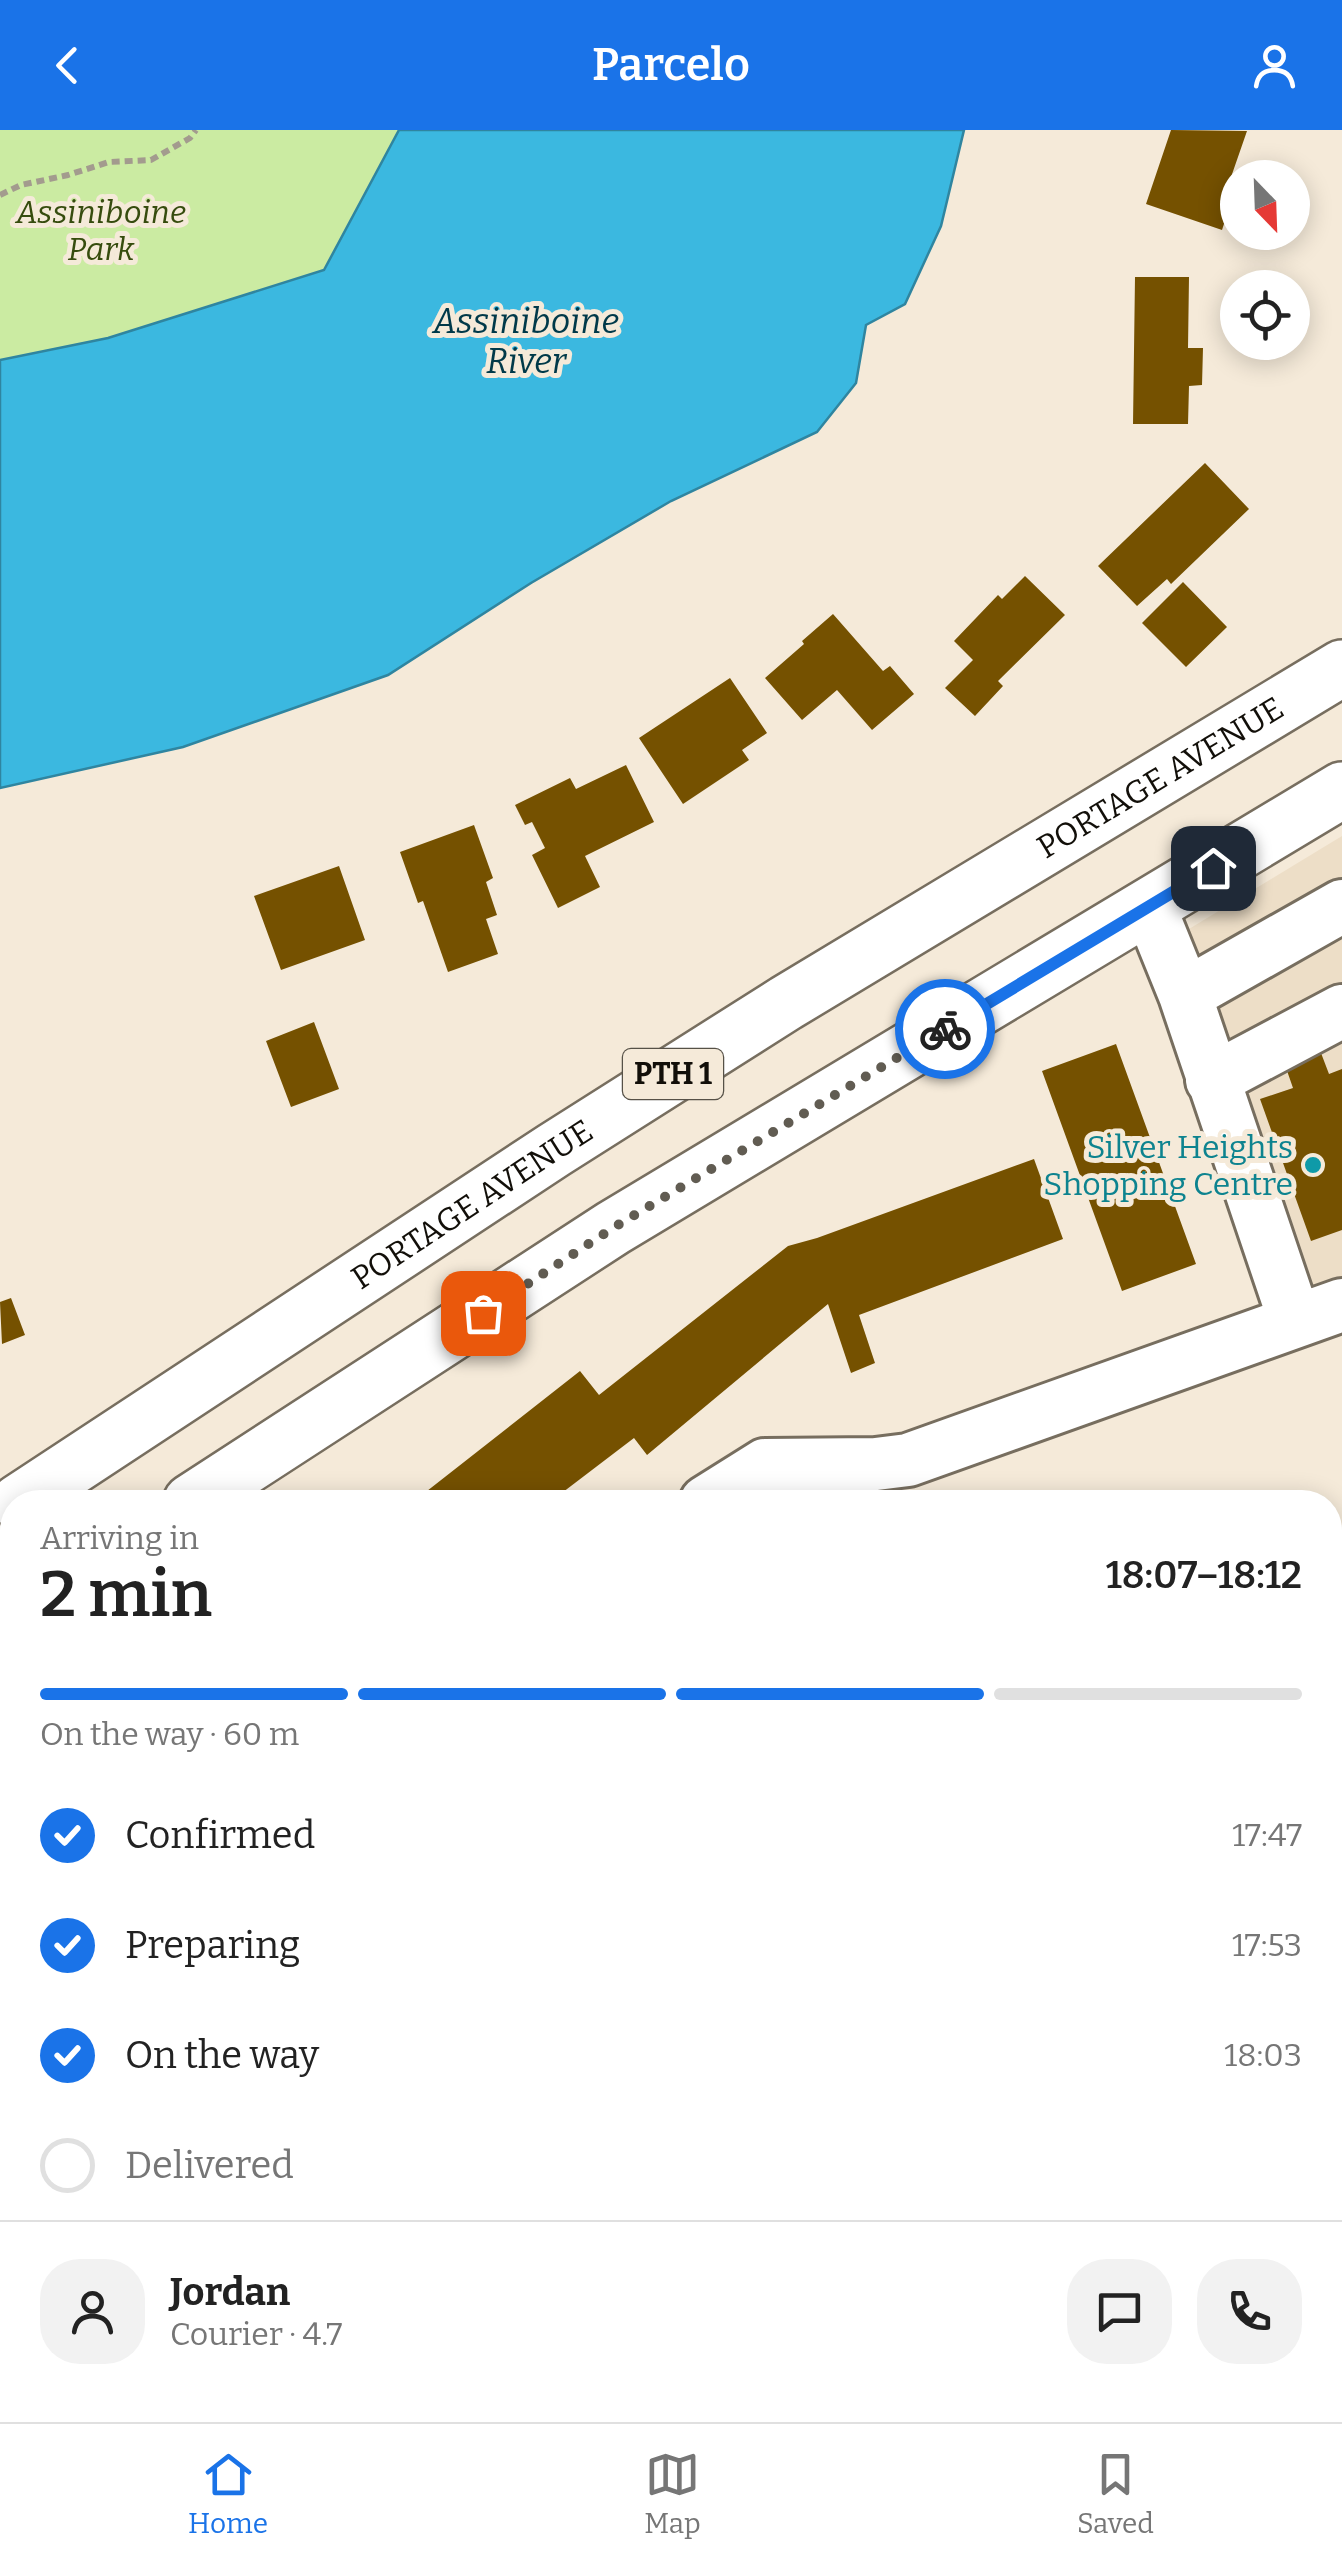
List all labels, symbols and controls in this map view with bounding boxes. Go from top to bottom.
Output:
icon: back [40,38,95,93]
text: Parcelo [592,38,750,92]
icon: person [1247,38,1302,93]
north arrow [1220,160,1310,250]
map controls [1220,160,1310,360]
park label: Assiniboine Park [14,193,186,268]
button: locate [1220,270,1310,360]
water label: Assiniboine River [431,300,619,382]
street label: PORTAGE AVENUE [1030,689,1290,866]
pin [1171,826,1256,911]
icon: home [1186,841,1241,896]
courier [895,979,995,1079]
icon: bike [918,1002,973,1057]
road number: PTH 1 [623,1049,723,1099]
street label: PORTAGE AVENUE [344,1112,599,1297]
place label: Silver Heights Shopping Centre [1043,1128,1293,1203]
marker: Silver Heights Shopping Centre [1302,1154,1324,1176]
pin [441,1271,526,1356]
icon: bag [456,1286,511,1341]
text: Arriving in [40,1519,199,1557]
text: 18:07–18:12 [1106,1552,1302,1598]
text: 2 min [40,1555,212,1633]
text: On the way · 60 m [40,1715,299,1753]
icon: check [40,1808,95,1863]
text: Confirmed [125,1812,315,1858]
text: 17:47 [1232,1816,1302,1854]
icon: check [40,1918,95,1973]
text: Preparing [125,1922,300,1968]
text: 17:53 [1232,1926,1302,1964]
icon: check [40,2028,95,2083]
text: On the way [125,2032,319,2078]
text: 18:03 [1224,2036,1302,2074]
text: Delivered [125,2142,294,2188]
button: person [40,2259,145,2364]
button: chat [1067,2259,1172,2364]
button: phone [1197,2259,1302,2364]
text: Jordan [170,2269,290,2315]
text: Courier · 4.7 [170,2315,342,2353]
tab: Home [188,2447,268,2540]
tab: Map [644,2447,701,2540]
tab: Saved [1077,2447,1154,2540]

